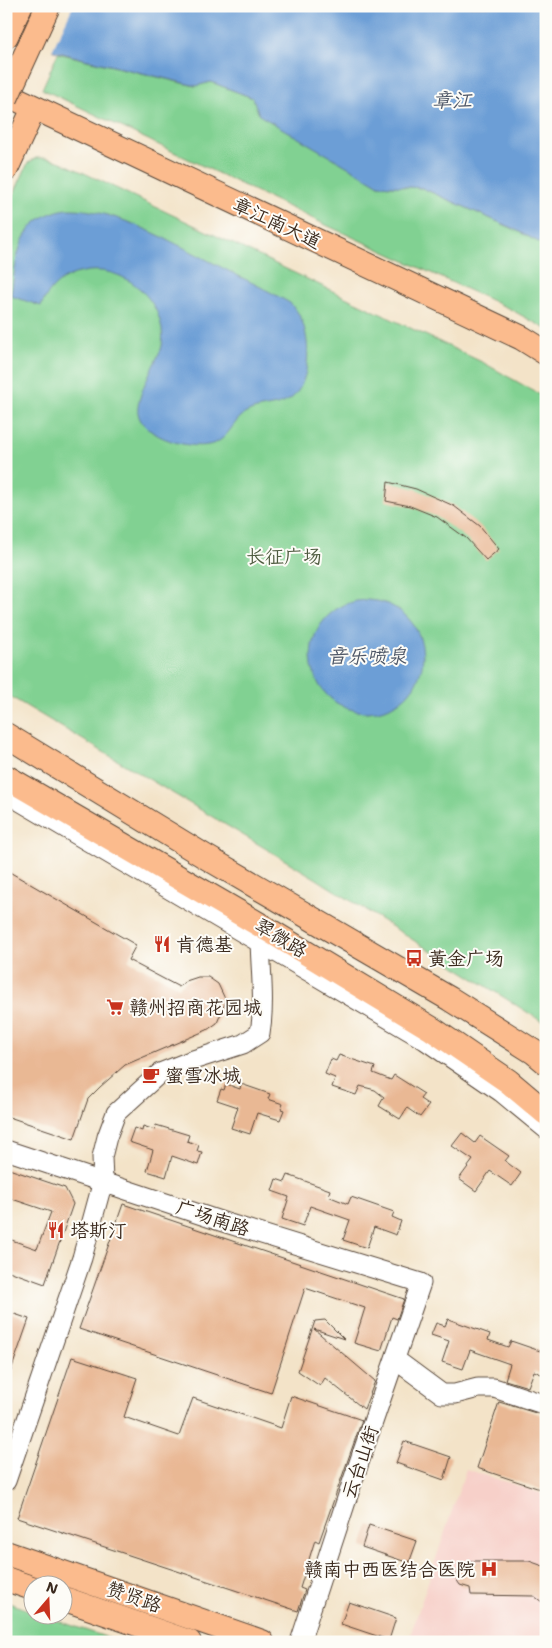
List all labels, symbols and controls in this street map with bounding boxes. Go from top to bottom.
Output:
water label: 章江 [432,87,473,113]
street label: 章江南大道 [229,192,325,254]
park label: 长征广场 [246,544,322,569]
water label: 音乐喷泉 [327,643,407,669]
street label: 翠微路 [250,913,312,963]
place label: 肯德基 [176,932,233,957]
restaurant icon: 肯德基 [152,934,172,954]
place label: 黄金广场 [428,946,504,971]
bus stop icon: 黄金广场 [404,948,424,968]
place label: 赣州招商花园城 [129,995,262,1020]
supermarket icon: 赣州招商花园城 [105,997,125,1017]
place label: 蜜雪冰城 [165,1063,241,1088]
cafe icon: 蜜雪冰城 [141,1065,161,1085]
street label: 广场南路 [173,1194,253,1242]
place label: 塔斯汀 [70,1218,127,1243]
restaurant icon: 塔斯汀 [46,1220,66,1240]
street label: 云台山街 [336,1422,384,1502]
place label: 赣南中西医结合医院 [304,1557,475,1582]
hospital icon: 赣南中西医结合医院 [479,1559,499,1579]
north arrow [22,1576,72,1626]
street label: 赞贤路 [103,1576,165,1618]
text: N [44,1577,60,1598]

